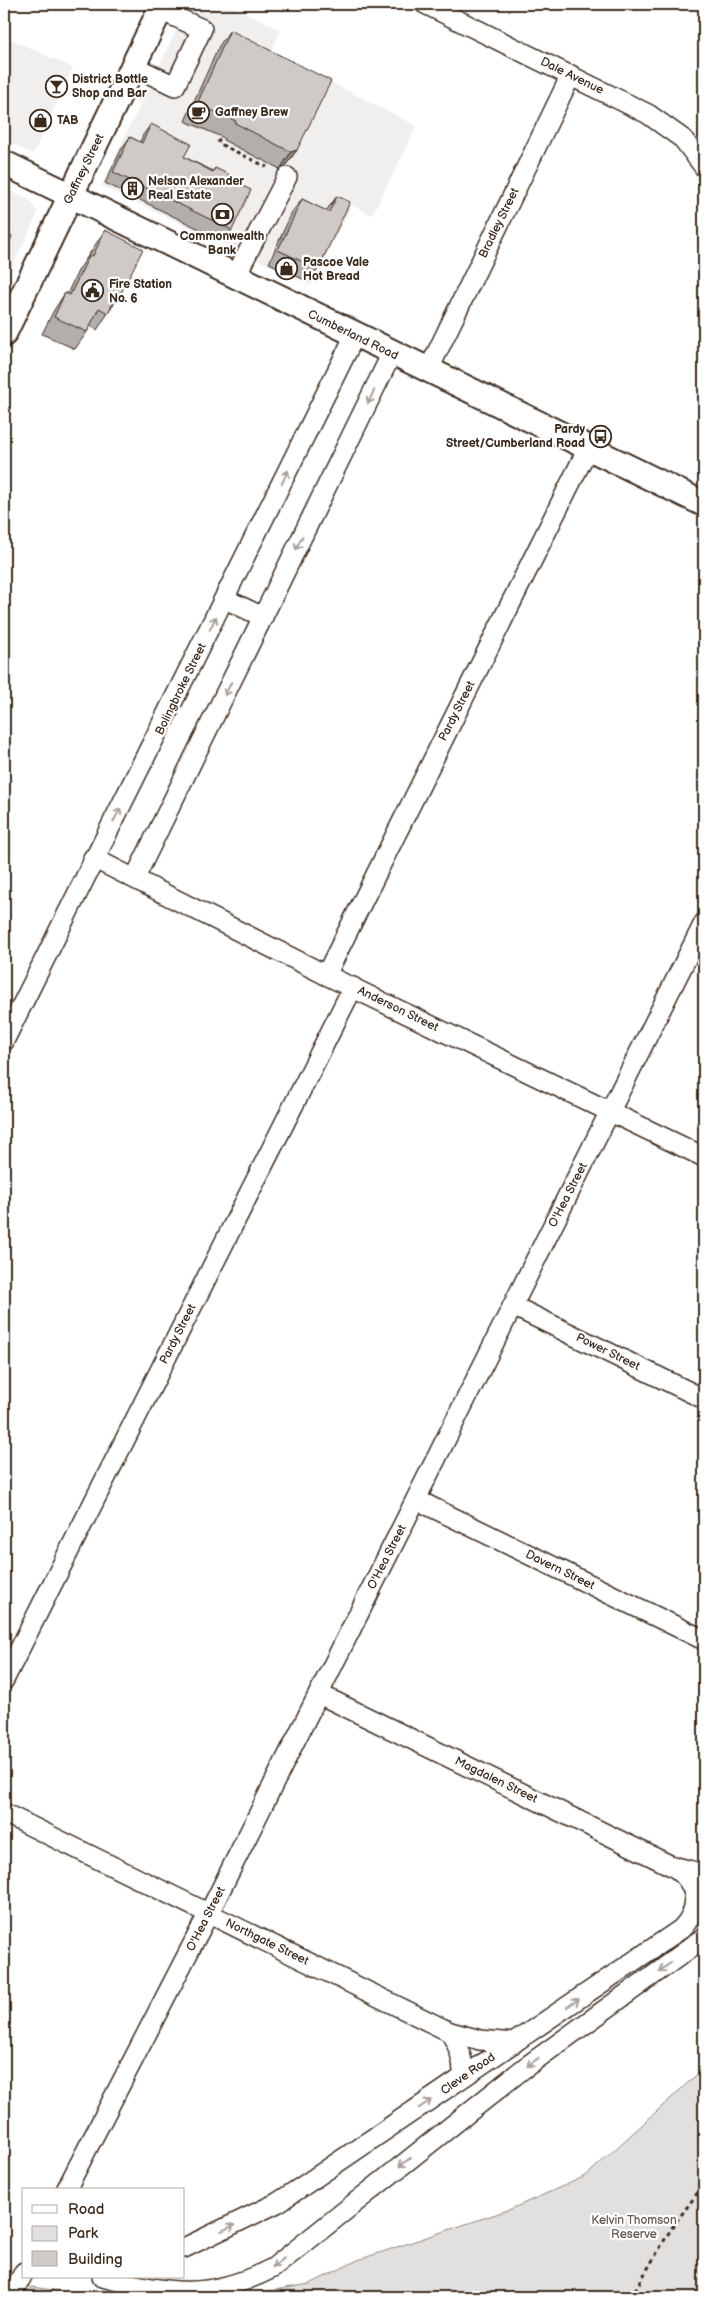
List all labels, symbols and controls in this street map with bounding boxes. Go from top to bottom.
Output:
street label: Dale Avenue [538,54,606,98]
place label: District Bottle Shop and Bar [72,72,148,101]
bar icon: District Bottle Shop and Bar [44,74,68,98]
cafe icon: Gaffney Brew [187,100,211,124]
place label: Gaffney Brew [215,105,288,120]
shop icon: TAB [29,108,53,132]
place label: TAB [57,113,79,128]
street label: Gaffney Street [60,131,108,207]
place label: Nelson Alexander Real Estate [148,174,244,203]
building icon: Nelson Alexander Real Estate [120,176,144,200]
street label: Bradley Street [476,185,523,261]
bank icon: Commonwealth Bank [210,203,234,227]
place label: Commonwealth Bank [180,229,264,258]
place label: Pascoe Vale Hot Bread [303,255,369,284]
shop icon: Pascoe Vale Hot Bread [275,257,299,281]
place label: Fire Station No. 6 [109,277,172,306]
public building icon: Fire Station No. 6 [81,279,105,303]
street label: Cumberland Road [305,307,401,363]
one-way arrow [365,389,375,404]
place label: Pardy Street/Cumberland Road [446,422,585,451]
bus stop icon: Pardy Street/Cumberland Road [589,424,613,448]
one-way arrow [281,470,290,485]
one-way arrow [294,535,304,550]
one-way arrow [209,616,218,631]
street label: Bolingbroke Street [152,640,210,738]
street label: Pardy Street [435,678,479,744]
one-way arrow [223,681,232,696]
one-way arrow [112,808,122,823]
street label: Anderson Street [355,983,441,1035]
street label: O'Hea Street [545,1160,591,1230]
street label: Pardy Street [156,1301,200,1367]
street label: Power Street [574,1330,643,1374]
street label: O'Hea Street [364,1522,410,1592]
street label: Davern Street [523,1547,597,1593]
street label: Magdalen Street [452,1753,540,1807]
street label: O'Hea Street [183,1884,229,1954]
street label: Northgate Street [223,1915,311,1969]
one-way arrow [658,1962,672,1972]
one-way arrow [566,1998,580,2008]
street label: Cleve Road [438,2050,498,2098]
one-way arrow [526,2057,540,2067]
one-way arrow [417,2099,431,2109]
one-way arrow [398,2157,412,2167]
legend [22,2188,185,2278]
text: Road [68,2200,104,2219]
park label: Kelvin Thomson Reserve [591,2213,677,2242]
one-way arrow [220,2222,235,2232]
text: Park [68,2224,99,2243]
text: Building [68,2250,123,2269]
one-way arrow [272,2258,285,2269]

